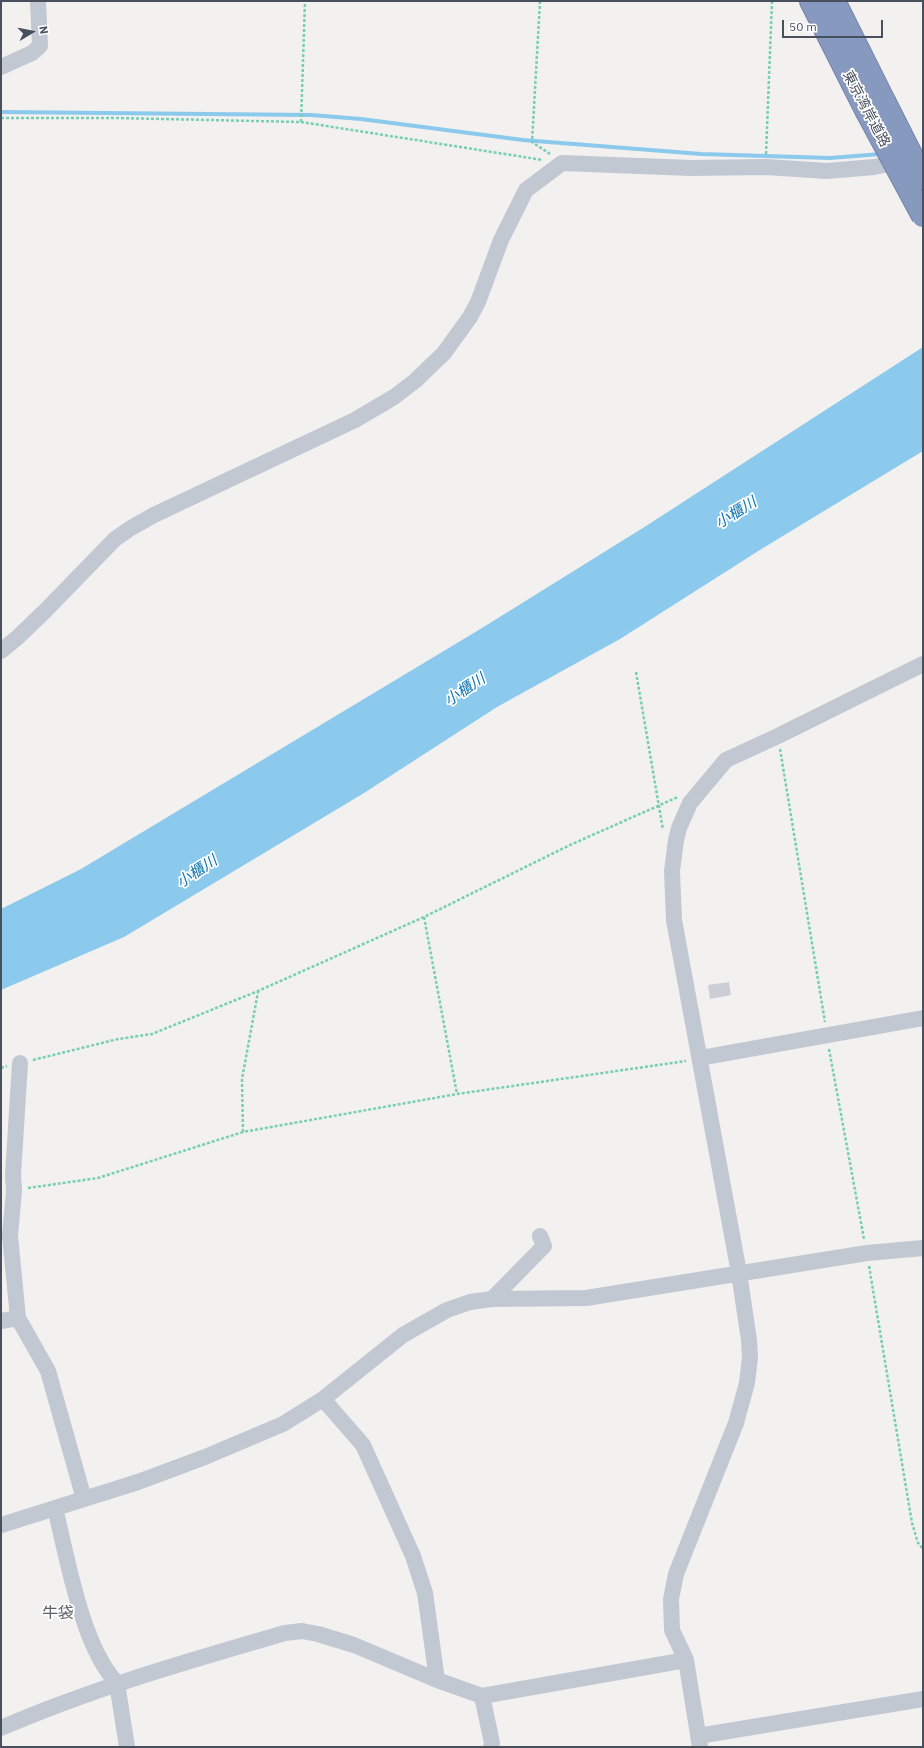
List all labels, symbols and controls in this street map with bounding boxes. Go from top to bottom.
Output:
north arrow [12,12,52,52]
scale bar [784,12,885,38]
text: 50 m [789,19,817,34]
text: N [36,25,51,35]
street label: 東京湾岸道路 [839,68,893,150]
water label: 小櫃川 [712,493,760,533]
water label: 小櫃川 [441,670,489,710]
water label: 小櫃川 [173,852,221,892]
district label: 牛袋 [42,1603,74,1623]

